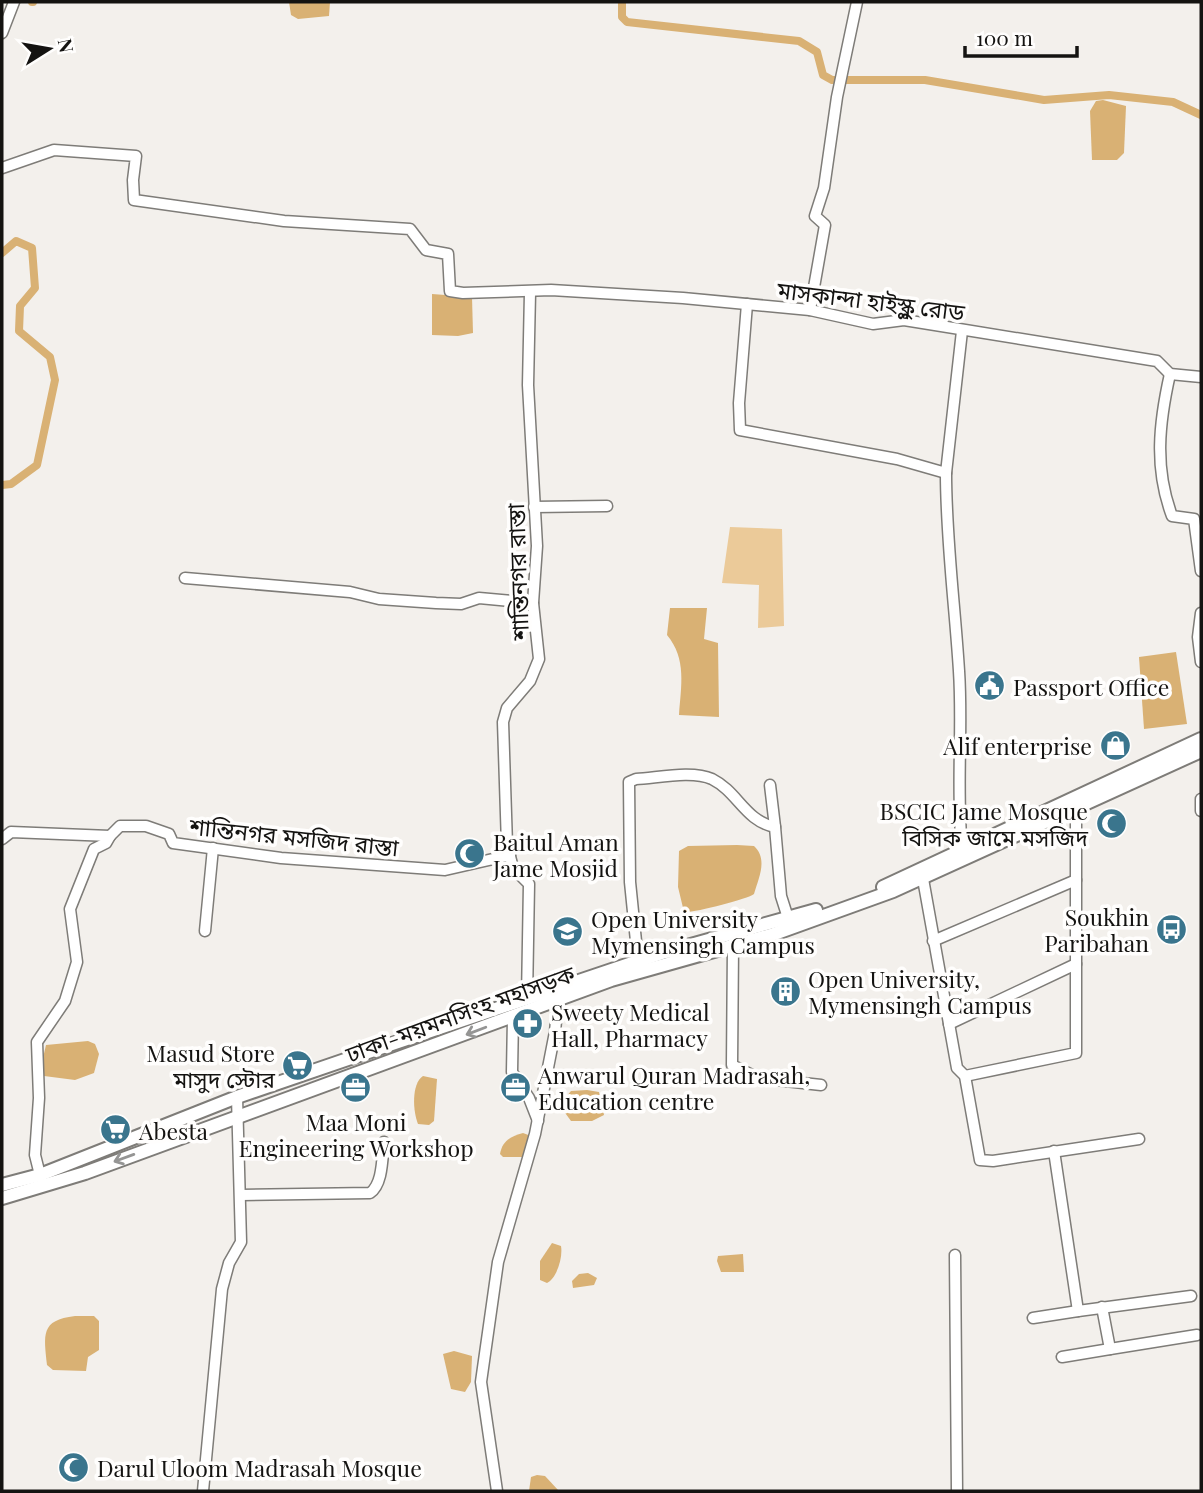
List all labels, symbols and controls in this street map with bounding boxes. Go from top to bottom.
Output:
north arrow [14,14,84,84]
scale bar [965,14,1077,58]
text: 100 m [976,23,1033,51]
text: N [53,36,81,55]
street label: মাসকান্দা হাইস্কুল রোড [774,273,967,328]
street label: শান্তিনগর রাস্তা [499,502,535,642]
public building icon: Passport Office [973,669,1007,703]
place label: Passport Office [1013,671,1169,702]
shop icon: Alif enterprise [1098,728,1132,762]
place label: Alif enterprise [942,730,1092,761]
place label: BSCIC Jame Mosque বিসিক জামে মসজিদ [880,795,1088,852]
mosque icon: BSCIC Jame Mosque বিসিক জামে মসজিদ [1094,806,1128,840]
street label: শান্তিনগর মসজিদ রাস্তা [187,809,401,862]
place label: Baitul Aman Jame Mosjid [492,826,619,883]
mosque icon: Baitul Aman Jame Mosjid [453,837,487,871]
place label: Soukhin Paribahan [1044,901,1149,958]
place label: Open University Mymensingh Campus [591,903,815,960]
bus stop icon: Soukhin Paribahan [1155,912,1189,946]
school or university icon: Open University Mymensingh Campus [551,914,585,948]
street label: ঢাকা-ময়মনসিংহ মহাসড়ক [340,957,579,1069]
place label: Open University, Mymensingh Campus [808,963,1032,1020]
building icon: Open University, Mymensingh Campus [768,974,802,1008]
place label: Sweety Medical Hall, Pharmacy [551,996,710,1053]
pharmacy icon: Sweety Medical Hall, Pharmacy [511,1007,545,1041]
one-way arrow [466,1026,488,1039]
place label: Masud Store মাসুদ স্টোর [146,1037,275,1094]
supermarket icon: Masud Store মাসুদ স্টোর [281,1048,315,1082]
place label: Anwarul Quran Madrasah, Education centre [537,1059,810,1116]
office icon: Maa Moni Engineering Workshop [339,1070,373,1104]
office icon: Anwarul Quran Madrasah, Education centre [498,1070,532,1104]
place label: Maa Moni Engineering Workshop [238,1106,474,1163]
supermarket icon: Abesta [99,1113,133,1147]
place label: Abesta [138,1115,209,1146]
one-way arrow [113,1153,135,1165]
mosque icon: Darul Uloom Madrasah Mosque [57,1450,91,1484]
place label: Darul Uloom Madrasah Mosque [97,1452,422,1483]

